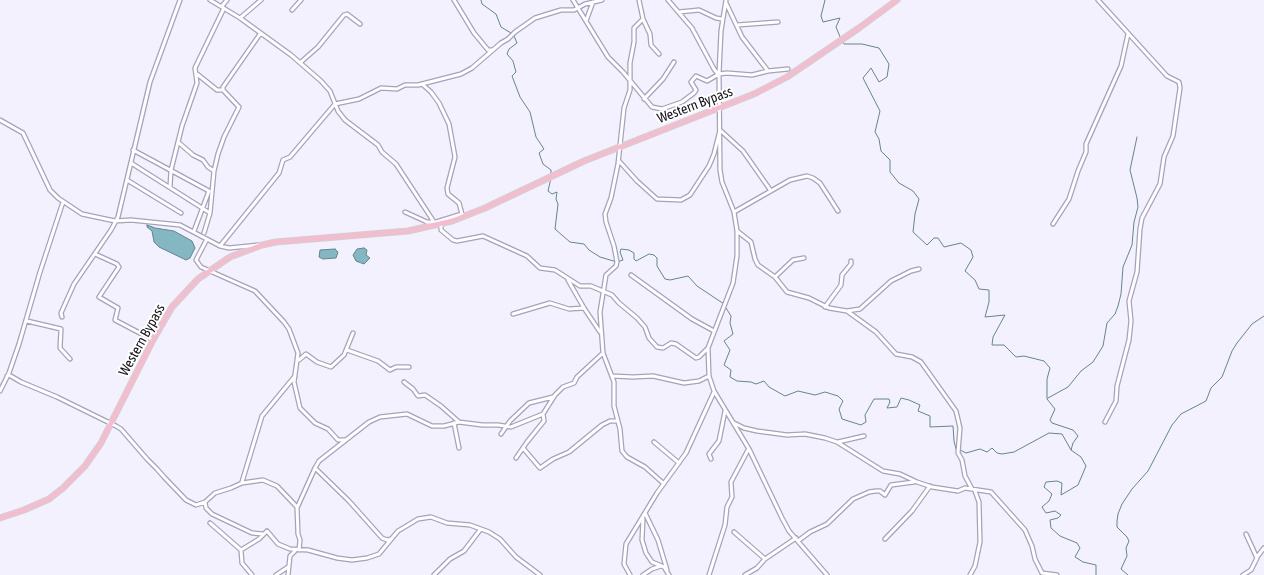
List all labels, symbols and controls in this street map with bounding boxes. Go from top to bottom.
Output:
street label: Western Bypass [655,83,735,127]
street label: Western Bypass [115,301,169,379]

